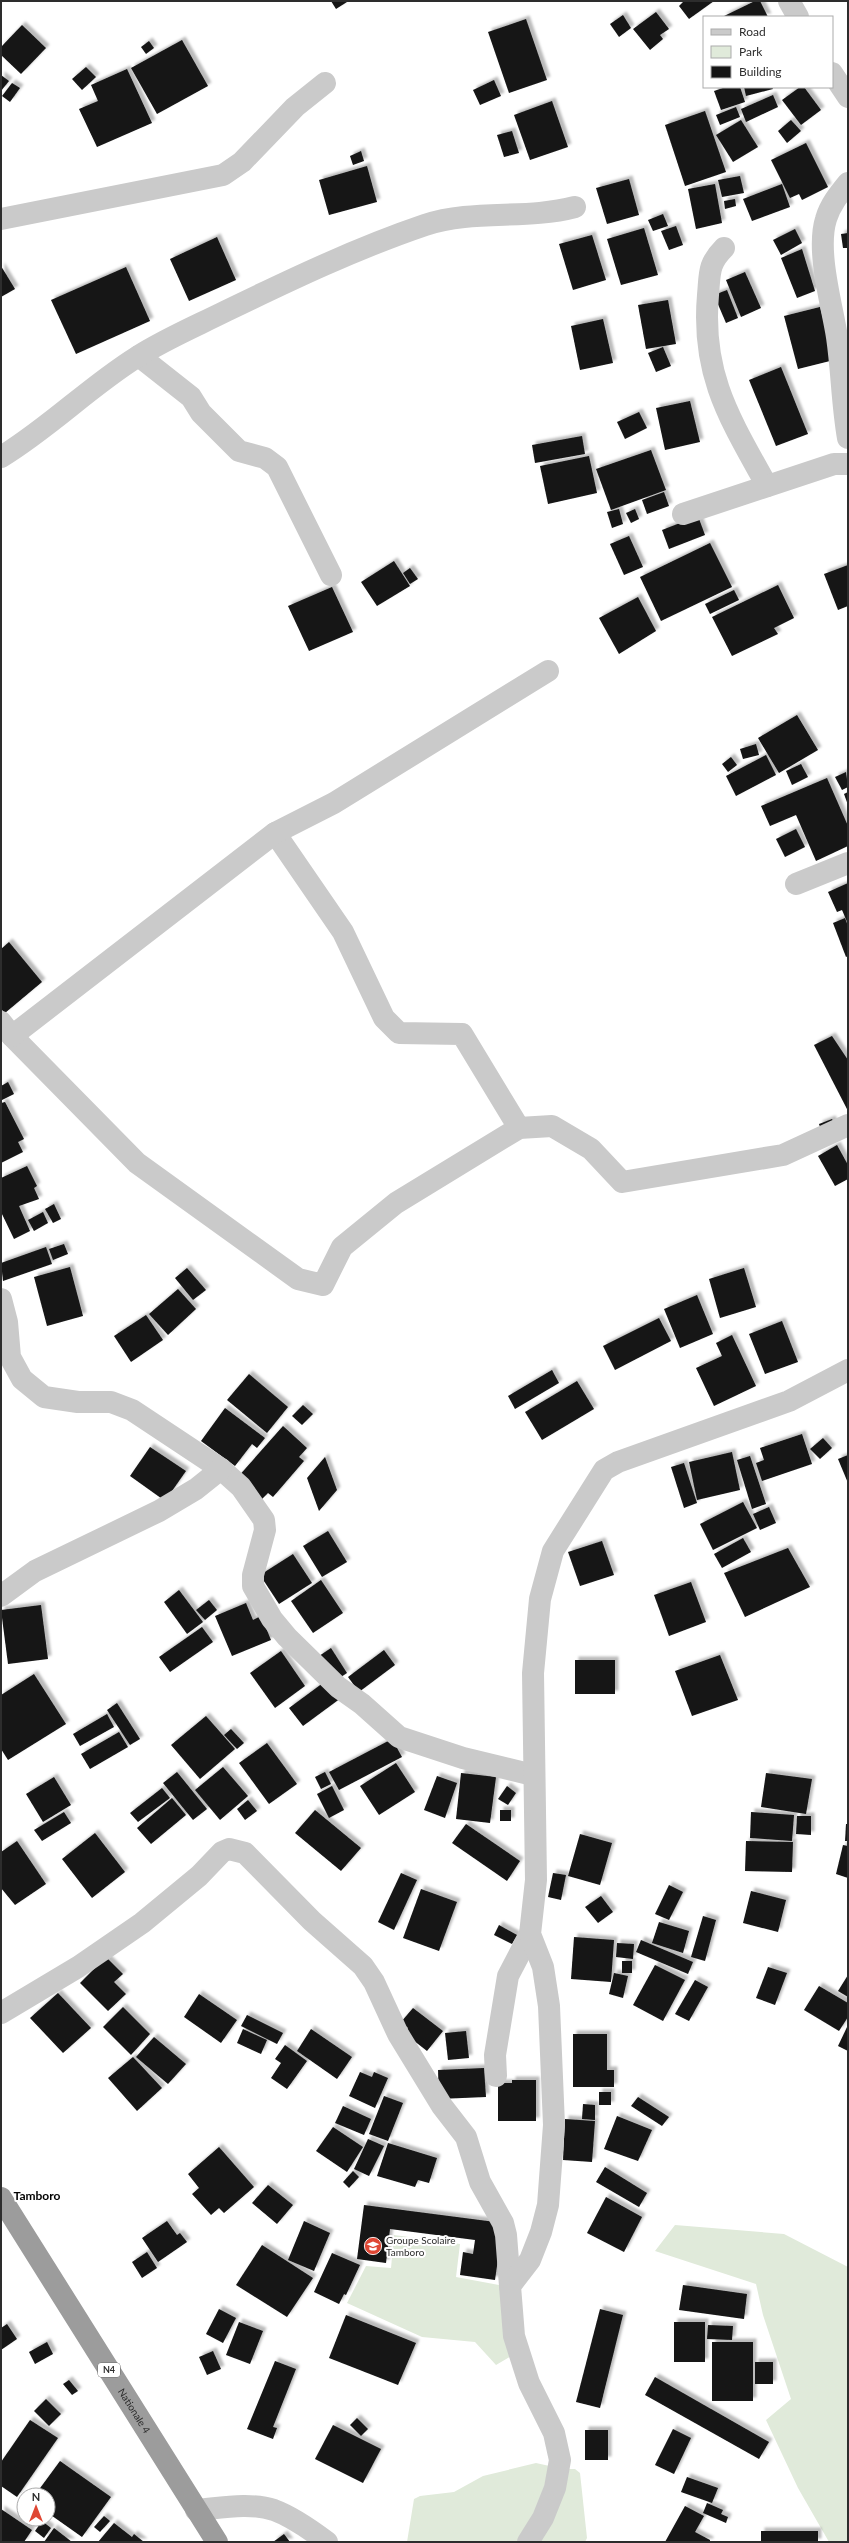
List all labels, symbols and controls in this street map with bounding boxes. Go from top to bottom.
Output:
legend [703,16,833,88]
text: Road [739,24,766,39]
text: Park [739,44,763,59]
text: Building [739,64,782,79]
district label: Tamboro [14,2188,61,2203]
place label: Groupe Scolaire Tamboro [386,2234,456,2258]
school or university icon: Groupe Scolaire Tamboro [363,2236,383,2256]
road number: N4 [98,2363,120,2377]
street label: Nationale 4 [116,2386,153,2435]
north arrow [16,2487,56,2527]
text: N [32,2490,40,2503]

